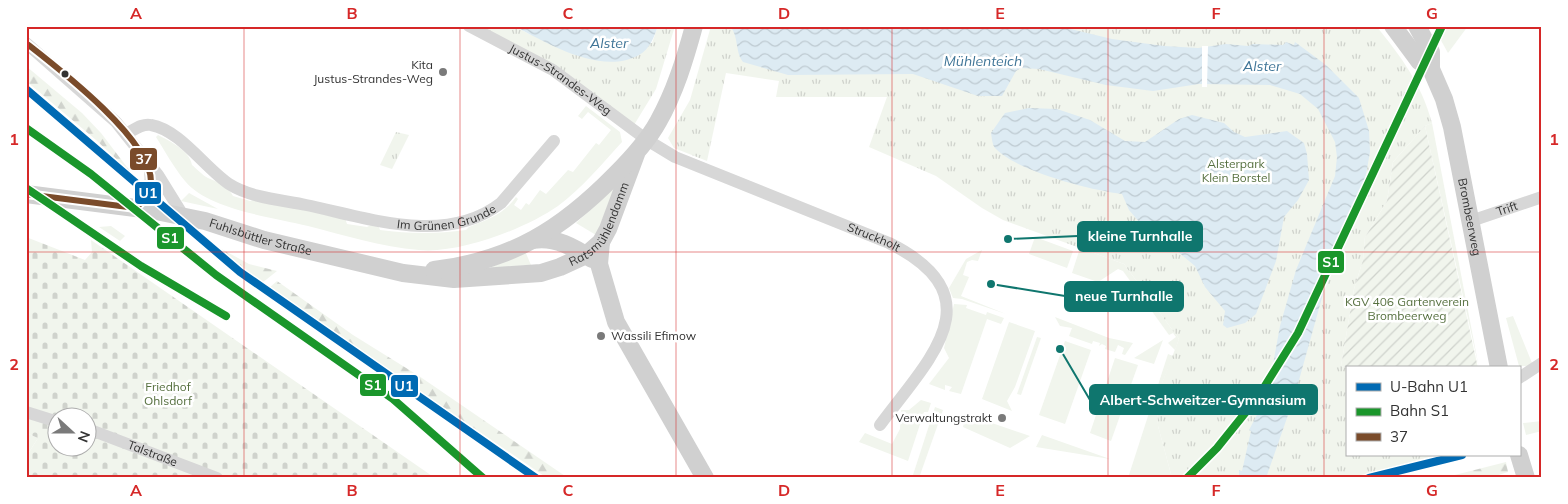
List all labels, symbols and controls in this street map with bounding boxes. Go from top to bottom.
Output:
text: A [130,3,142,23]
text: B [346,3,358,23]
text: C [563,3,574,23]
text: D [778,3,790,23]
text: E [995,3,1005,23]
text: F [1211,3,1221,23]
text: G [1426,3,1438,23]
water label: Alster [589,34,629,52]
street label: Justus-Strandes-Weg [507,40,615,118]
water label: Mühlenteich [944,52,1022,70]
place label: Kita Justus-Strandes-Weg [313,57,433,86]
water label: Alster [1242,57,1282,75]
marker: Kita Justus-Strandes-Weg [437,66,449,78]
unlabelled marker [60,69,70,79]
text: 1 [9,129,19,149]
text: 1 [1549,129,1559,149]
line badge: 37 [129,147,158,171]
text: 37 [136,150,152,168]
park label: Alsterpark Klein Borstel [1202,156,1270,185]
street label: Brombeerweg [1455,177,1485,257]
street label: Ratsmühlendamm [566,180,632,269]
line badge: U1 [134,181,162,205]
text: U1 [139,184,157,202]
street label: Trift [1494,198,1519,219]
street label: Im Grünen Grunde [396,201,499,233]
street label: Fuhlsbüttler Straße [207,215,313,258]
street label: Struckholt [845,219,903,255]
callout: kleine Turnhalle [1078,222,1202,251]
line badge: S1 [156,226,185,250]
text: kleine Turnhalle [1088,227,1193,245]
text: S1 [161,229,179,247]
line badge: S1 [1317,250,1345,274]
text: S1 [1322,253,1340,271]
callout: neue Turnhalle [1065,282,1183,311]
text: neue Turnhalle [1075,287,1173,305]
park label: KGV 406 Gartenverein Brombeerweg [1345,294,1469,323]
place label: Wassili Efimow [611,328,697,343]
marker: Wassili Efimow [595,330,607,342]
text: 2 [9,354,19,374]
text: 2 [1549,354,1559,374]
legend [1346,366,1520,456]
line badge: S1 [359,373,387,397]
line badge: U1 [390,374,419,398]
text: S1 [364,376,382,394]
text: U1 [395,377,413,395]
text: U-Bahn U1 [1390,377,1468,396]
park label: Friedhof Ohlsdorf [144,379,193,408]
callout: Albert-Schweitzer-Gymnasium [1090,385,1317,414]
text: Albert-Schweitzer-Gymnasium [1100,391,1306,409]
text: Bahn S1 [1390,401,1449,420]
north arrow [48,406,98,456]
place label: Verwaltungstrakt [896,410,992,425]
marker: Verwaltungstrakt [996,412,1008,424]
text: 37 [1390,427,1408,446]
text: N [74,428,94,445]
street label: Talstraße [126,437,180,469]
text: A [130,480,142,500]
text: B [346,480,358,500]
text: C [563,480,574,500]
text: D [778,480,790,500]
text: E [995,480,1005,500]
text: F [1211,480,1221,500]
text: G [1426,480,1438,500]

